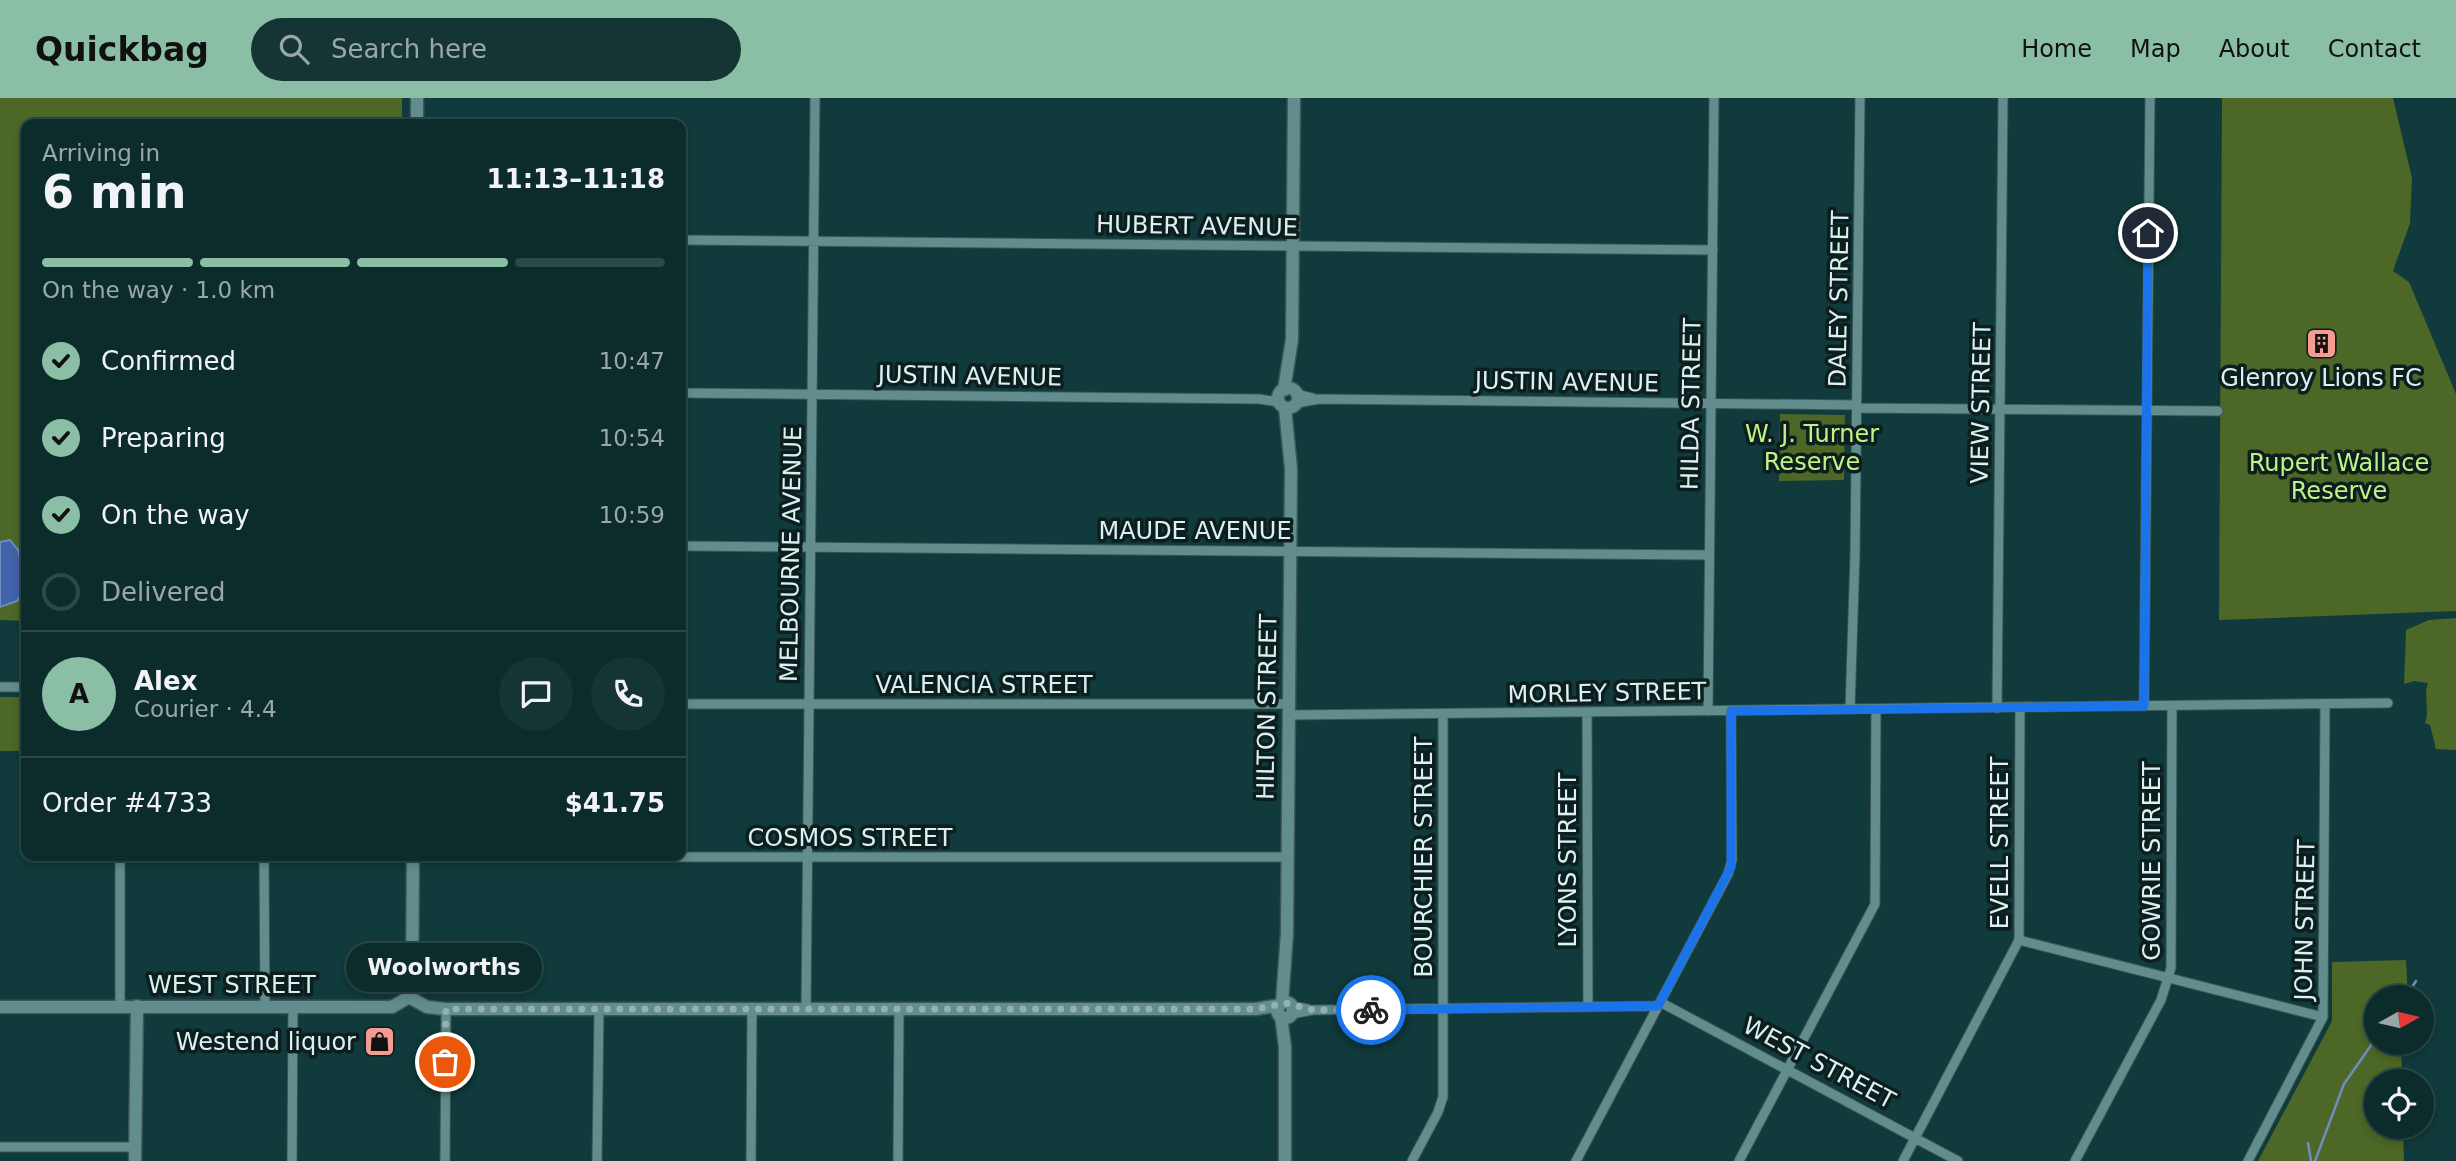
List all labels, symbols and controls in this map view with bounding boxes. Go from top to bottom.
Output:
search box [251,18,741,81]
text: Quickbag [35,30,209,69]
icon: search [275,30,313,68]
text: Search here [331,34,487,64]
text: Home [2021,35,2092,63]
text: Map [2130,35,2181,63]
text: About [2219,35,2290,63]
text: Contact [2328,35,2421,63]
text: Arriving in [42,140,160,166]
text: 11:13–11:18 [486,164,665,194]
text: 6 min [42,165,186,219]
pin [2118,203,2178,263]
street label: HUBERT AVENUE [1096,210,1298,242]
street label: DALEY STREET [1823,210,1855,388]
icon: home [2129,214,2167,252]
text: On the way · 1.0 km [42,277,275,303]
street label: HILDA STREET [1675,317,1707,490]
street label: VIEW STREET [1966,322,1996,484]
building icon: Glenroy Lions FC [2304,327,2338,361]
icon: check [42,342,80,380]
text: Confirmed [101,346,236,376]
text: 10:47 [599,348,665,374]
street label: JUSTIN AVENUE [876,360,1062,392]
place label: Glenroy Lions FC [2220,364,2422,392]
street label: JUSTIN AVENUE [1473,366,1659,398]
icon: check [42,419,80,457]
park label: W. J. Turner Reserve [1745,420,1879,476]
text: Preparing [101,423,226,453]
text: 10:54 [599,425,665,451]
street label: MELBOURNE AVENUE [775,426,807,682]
park label: Rupert Wallace Reserve [2249,449,2429,505]
icon: check [42,496,80,534]
text: On the way [101,500,250,530]
text: 10:59 [599,502,665,528]
street label: MAUDE AVENUE [1098,517,1292,545]
text: Delivered [101,577,225,607]
street label: HILTON STREET [1251,613,1283,800]
button: chat [499,657,573,731]
button: phone [591,657,665,731]
text: Alex [134,666,197,696]
street label: VALENCIA STREET [875,671,1093,699]
street label: MORLEY STREET [1507,677,1707,709]
text: A [69,679,89,709]
text: Courier · 4.4 [134,696,277,722]
street label: BOURCHIER STREET [1410,736,1438,977]
street label: EVELL STREET [1986,756,2014,929]
street label: GOWRIE STREET [2138,761,2166,961]
street label: LYONS STREET [1554,772,1582,947]
text: Order #4733 [42,788,212,818]
text: $41.75 [565,788,665,818]
street label: COSMOS STREET [748,824,953,852]
street label: JOHN STREET [2290,839,2320,1003]
callout: Woolworths [347,943,543,992]
text: Woolworths [367,954,521,980]
street label: WEST STREET [148,971,316,999]
courier [1336,975,1406,1045]
north arrow [2364,985,2434,1055]
map controls [2364,985,2434,1139]
icon: bike [1352,991,1390,1029]
street label: WEST STREET [1738,1011,1900,1115]
shop icon: Westend liquor [362,1025,396,1059]
place label: Westend liquor [176,1028,356,1056]
pin [415,1032,475,1092]
icon: bag [426,1043,464,1081]
button: locate [2364,1069,2434,1139]

